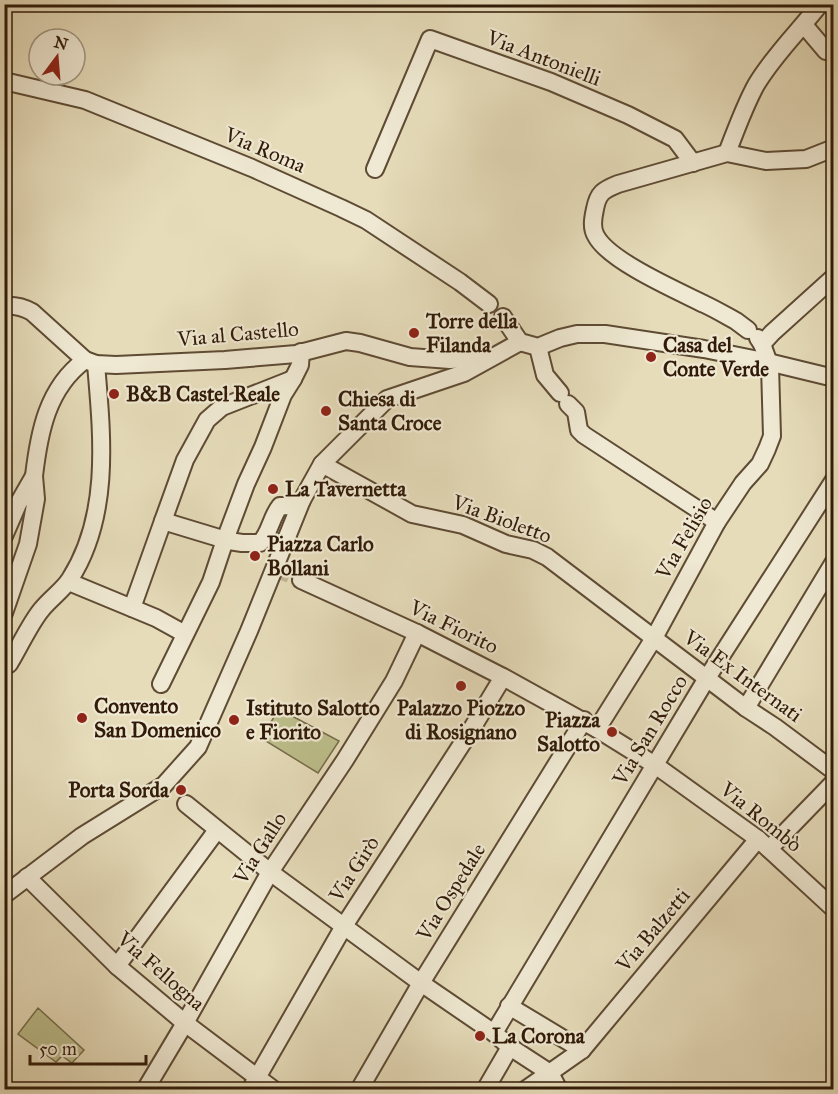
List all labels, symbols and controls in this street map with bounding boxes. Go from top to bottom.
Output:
street label: Via Antonielli [482,24,605,92]
north arrow [27,27,87,87]
text: N [52,32,71,54]
street label: Via Roma [220,121,310,179]
place label: Torre della Filanda [425,308,519,358]
street label: Via al Castello [175,316,300,352]
marker: Torre della Filanda [407,326,421,340]
place label: Casa del Conte Verde [663,332,769,382]
marker: Casa del Conte Verde [644,350,658,364]
place label: B&B Castel Reale [126,381,280,407]
place label: Chiesa di Santa Croce [338,386,442,436]
marker: B&B Castel Reale [107,387,121,401]
marker: Chiesa di Santa Croce [319,404,333,418]
place label: La Tavernetta [285,476,407,502]
marker: La Tavernetta [266,482,280,496]
street label: Via Bioletto [448,489,555,549]
street label: Via Felisio [649,492,718,585]
place label: Piazza Carlo Bollani [267,531,374,581]
marker: Piazza Carlo Bollani [248,549,262,563]
street label: Via Fiorito [404,594,503,660]
street label: Via Ex Internati [678,624,808,728]
street label: Via San Rocco [606,670,693,791]
marker: Palazzo Piozzo di Rosignano [454,679,468,693]
place label: Convento San Domenico [94,693,221,743]
place label: Istituto Salotto e Fiorito [246,695,380,745]
place label: Palazzo Piozzo di Rosignano [397,695,525,745]
place label: Piazza Salotto [537,707,601,757]
marker: Convento San Domenico [75,711,89,725]
marker: Istituto Salotto e Fiorito [227,713,241,727]
marker: Piazza Salotto [605,725,619,739]
street label: Via Rombò [714,776,807,858]
place label: Porta Sorda [68,777,170,803]
marker: Porta Sorda [174,783,188,797]
street label: Via Gallo [227,807,292,890]
street label: Via Girò [323,831,385,908]
street label: Via Ospedale [410,838,491,947]
street label: Via Balzetti [610,883,696,978]
street label: Via Fellogna [111,925,210,1016]
place label: La Corona [492,1023,586,1049]
scale bar [30,1028,146,1066]
marker: La Corona [473,1029,487,1043]
text: 50 m [39,1038,77,1060]

